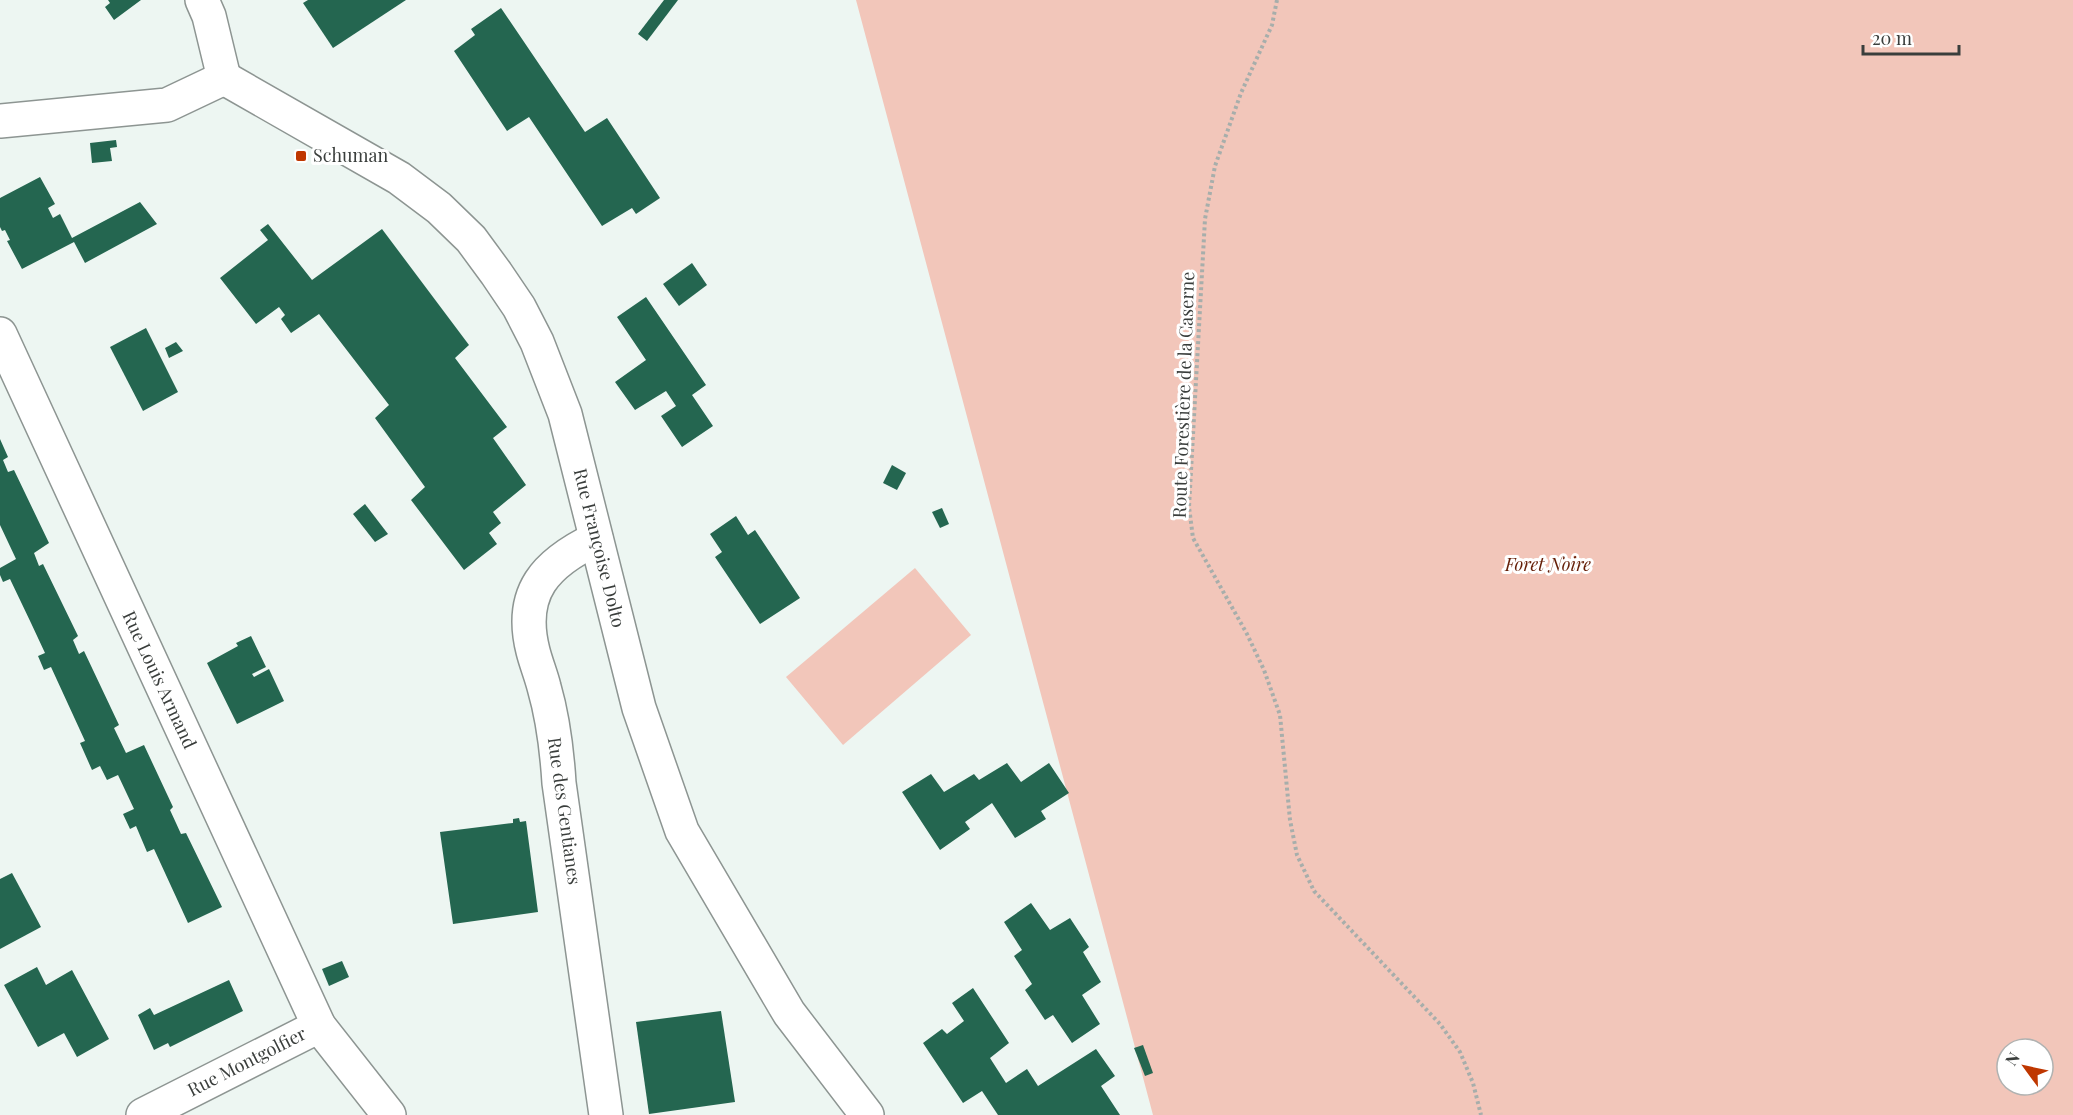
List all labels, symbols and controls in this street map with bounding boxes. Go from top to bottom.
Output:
scale bar [1863,18,1959,56]
text: 20 m [1872,26,1912,50]
place label: Schuman [313,143,388,167]
marker: Schuman [294,149,308,163]
street label: Route Forestière de la Caserne [1167,271,1199,519]
street label: Rue Françoise Dolto [569,466,631,630]
park label: Foret Noire [1504,552,1591,576]
street label: Rue Louis Armand [117,607,203,753]
street label: Rue des Gentianes [543,736,587,886]
street label: Rue Montgolfier [183,1021,310,1101]
north arrow [1995,1037,2055,1097]
text: N [2000,1048,2024,1069]

